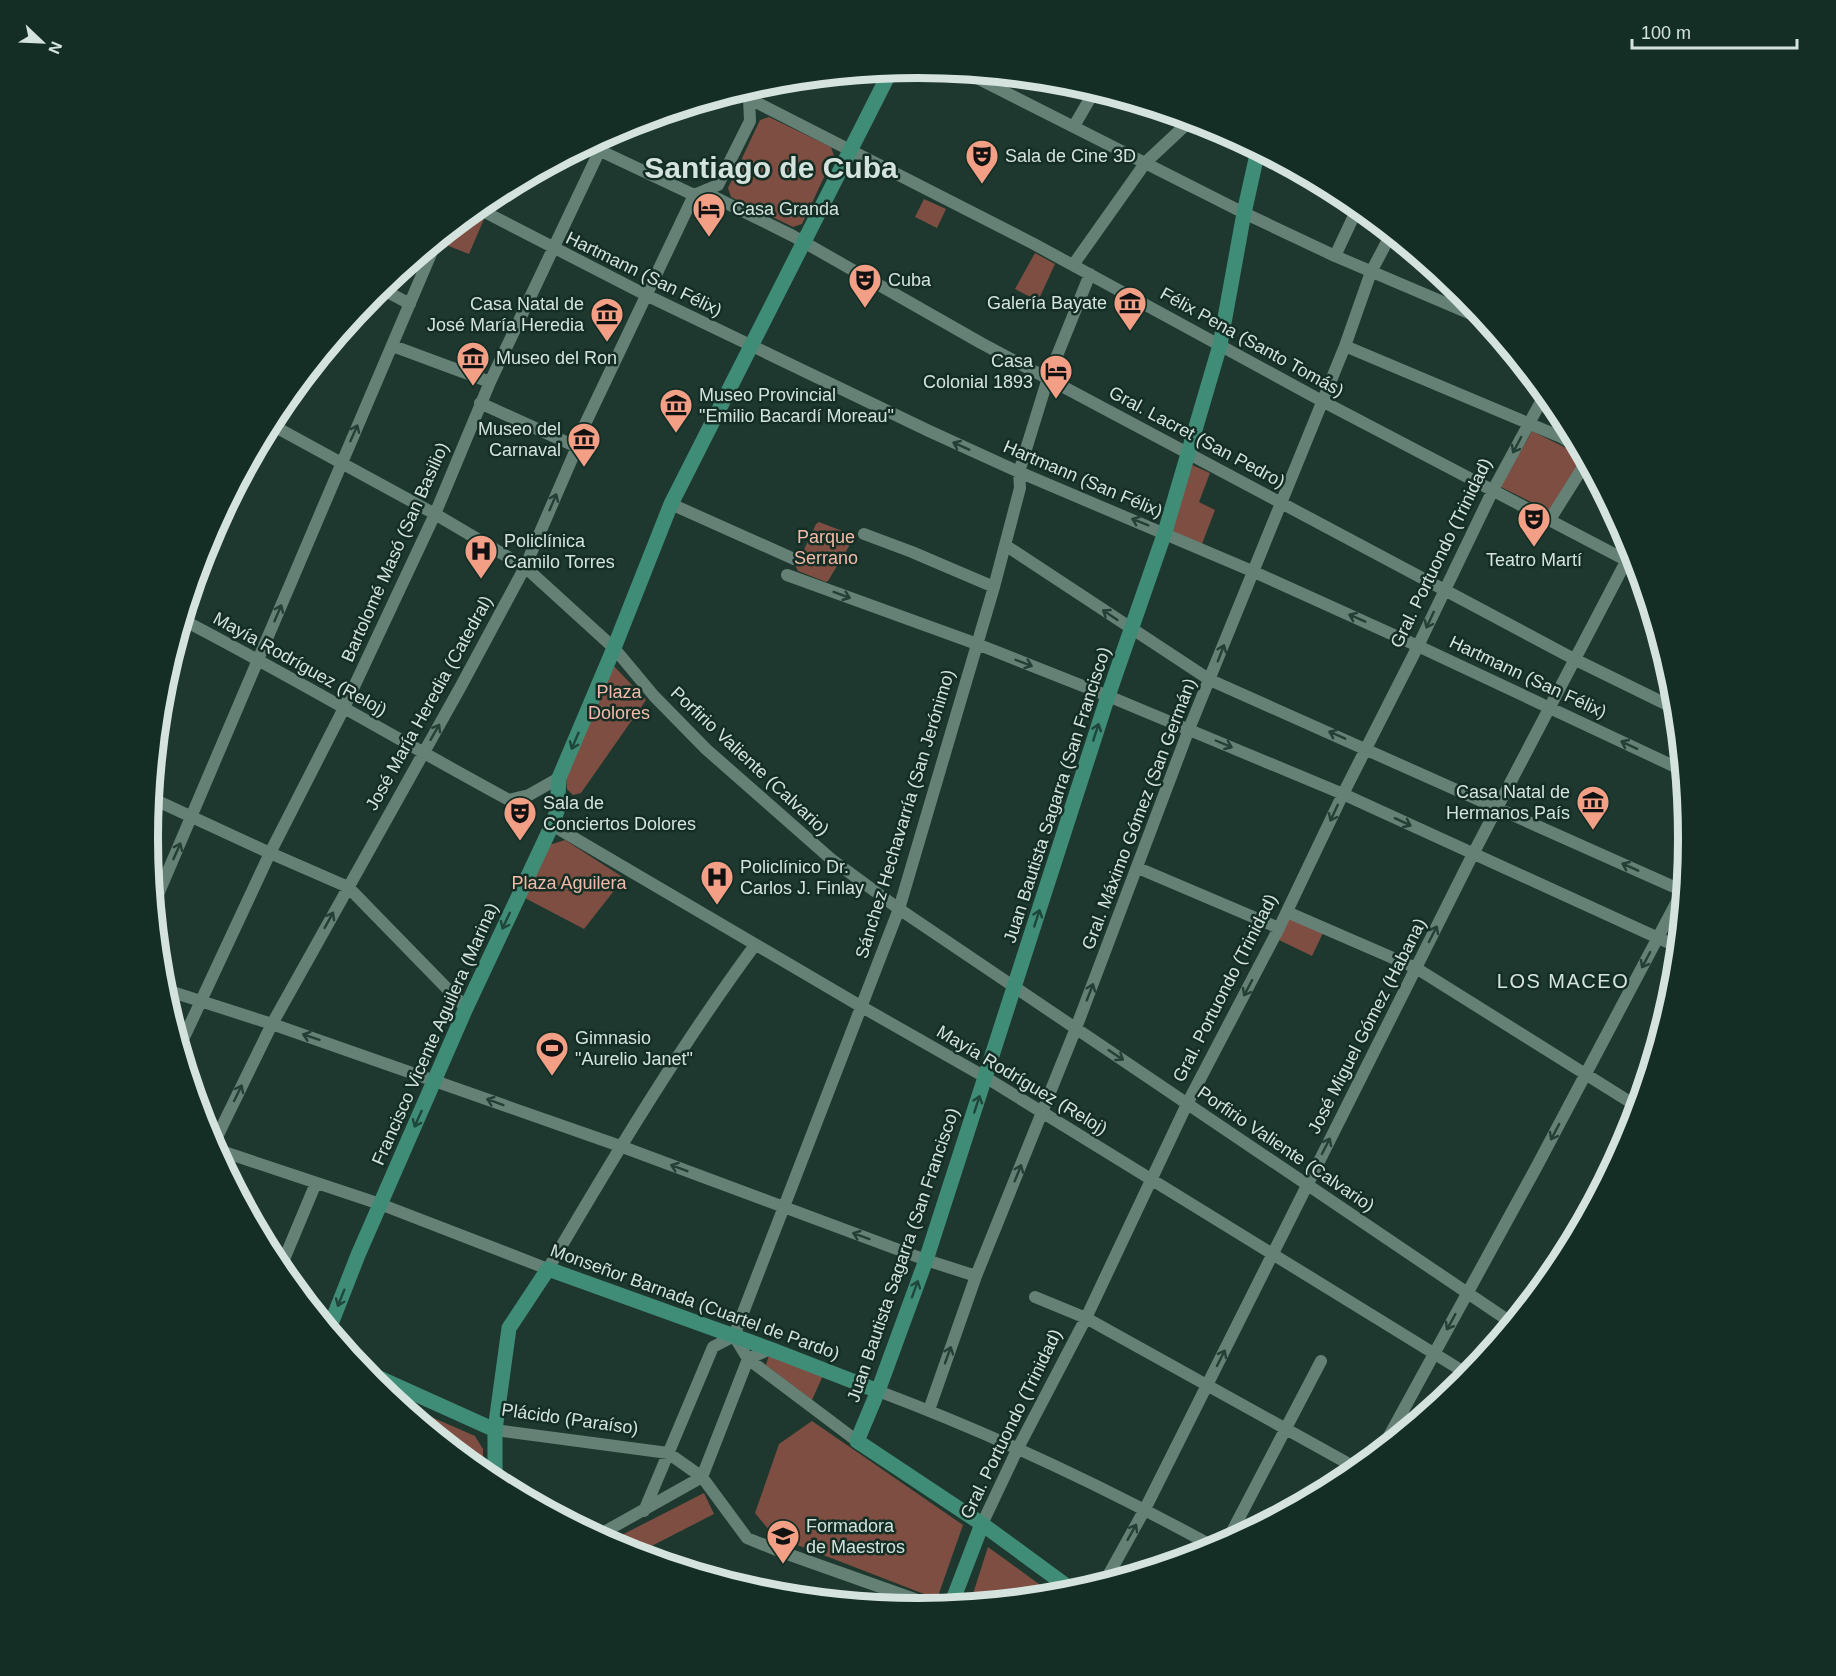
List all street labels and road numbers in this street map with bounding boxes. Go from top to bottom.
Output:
street label: Hartmann (San Félix) [563,228,725,320]
street label: Félix Pena (Santo Tomás) [1157,283,1347,401]
street label: Gral. Lacret (San Pedro) [1106,382,1288,492]
street label: Hartmann (San Félix) [1000,436,1166,522]
street label: Bartolomé Masó (San Basilio) [337,439,453,665]
street label: Gral. Portuondo (Trinidad) [1386,455,1496,651]
street label: José María Heredia (Catedral) [362,592,496,814]
street label: Mayía Rodríguez (Reloj) [210,608,390,720]
street label: Hartmann (San Félix) [1446,632,1610,722]
street label: Juan Bautista Sagarra (San Francisco) [1000,644,1114,946]
street label: Sánchez Hechavarría (San Jerónimo) [851,667,959,961]
street label: Gral. Máximo Gómez (San Germán) [1078,675,1200,953]
street label: Porfirio Valiente (Calvario) [667,683,833,839]
street label: Gral. Portuondo (Trinidad) [1169,891,1281,1085]
street label: Francisco Vicente Aguilera (Marina) [368,900,502,1168]
street label: José Miguel Gómez (Habana) [1304,915,1430,1137]
street label: Mayía Rodríguez (Reloj) [933,1021,1111,1139]
street label: Porfirio Valiente (Calvario) [1194,1082,1378,1216]
street label: Juan Bautista Sagarra (San Francisco) [843,1105,963,1405]
street label: Monseñor Barnada (Cuartel de Pardo) [548,1240,842,1364]
street label: Gral. Portuondo (Trinidad) [956,1326,1066,1522]
street label: Plácido (Paraíso) [500,1399,640,1439]

